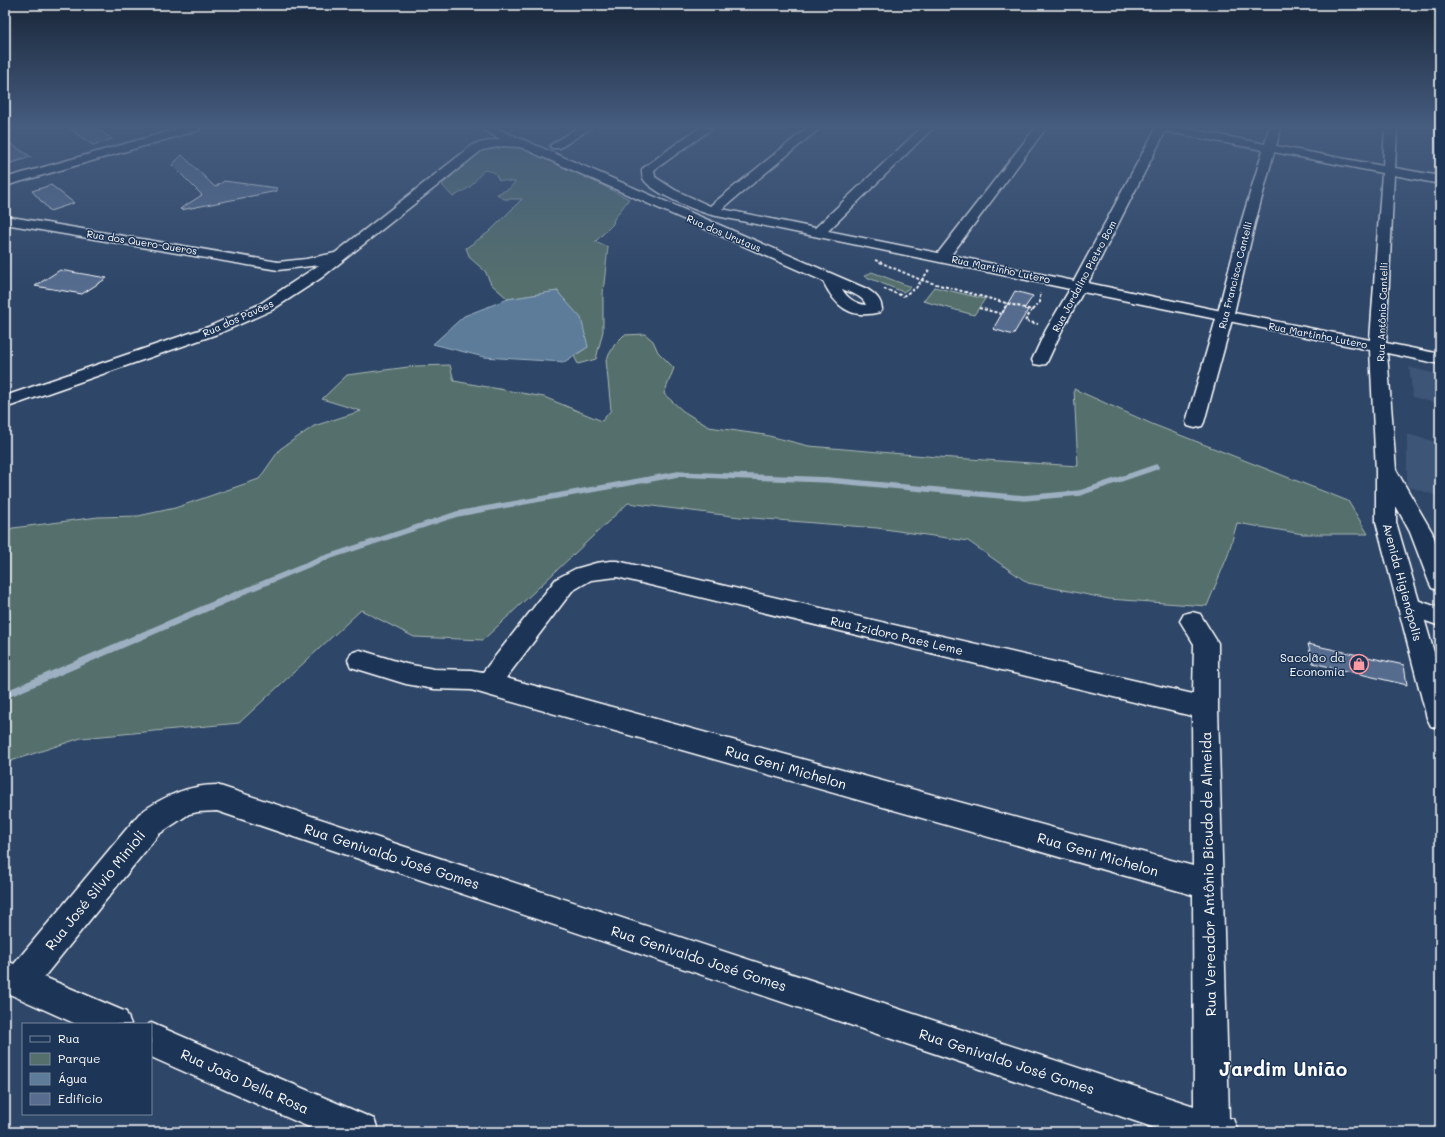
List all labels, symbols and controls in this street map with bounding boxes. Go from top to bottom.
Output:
street label: Rua dos Urutaus [685,211,764,255]
street label: Rua Jordalino Pietro Bom [1049,218,1119,334]
street label: Rua Francisco Cantelli [1215,220,1255,330]
street label: Rua dos Quero-Queros [86,226,198,258]
street label: Rua Martinho Lutero [950,252,1052,286]
street label: Rua Antônio Cantelli [1373,262,1391,362]
street label: Rua dos Pavões [200,296,276,340]
street label: Rua Martinho Lutero [1267,319,1369,351]
street label: Avenida Higienópolis [1380,521,1426,643]
street label: Rua Izidoro Paes Leme [829,612,965,658]
place label: Sacolão da Economia [1280,649,1345,679]
shop icon: Sacolão da Economia [1348,653,1370,675]
street label: Rua Vereador Antônio Bicudo de Almeida [1196,731,1220,1017]
street label: Rua Geni Michelon [723,741,849,793]
street label: Rua Genivaldo José Gomes [302,819,482,893]
street label: Rua José Silvio Minioli [41,826,149,954]
street label: Rua Geni Michelon [1035,828,1161,880]
street label: Rua Genivaldo José Gomes [609,921,789,995]
legend [22,1023,152,1115]
street label: Rua Genivaldo José Gomes [917,1024,1097,1098]
text: Rua [58,1030,80,1046]
street label: Rua João Della Rosa [178,1044,312,1118]
text: Parque [58,1050,101,1066]
district label: Jardim União [1219,1056,1347,1081]
text: Água [58,1070,87,1086]
text: Edifício [58,1090,102,1106]

